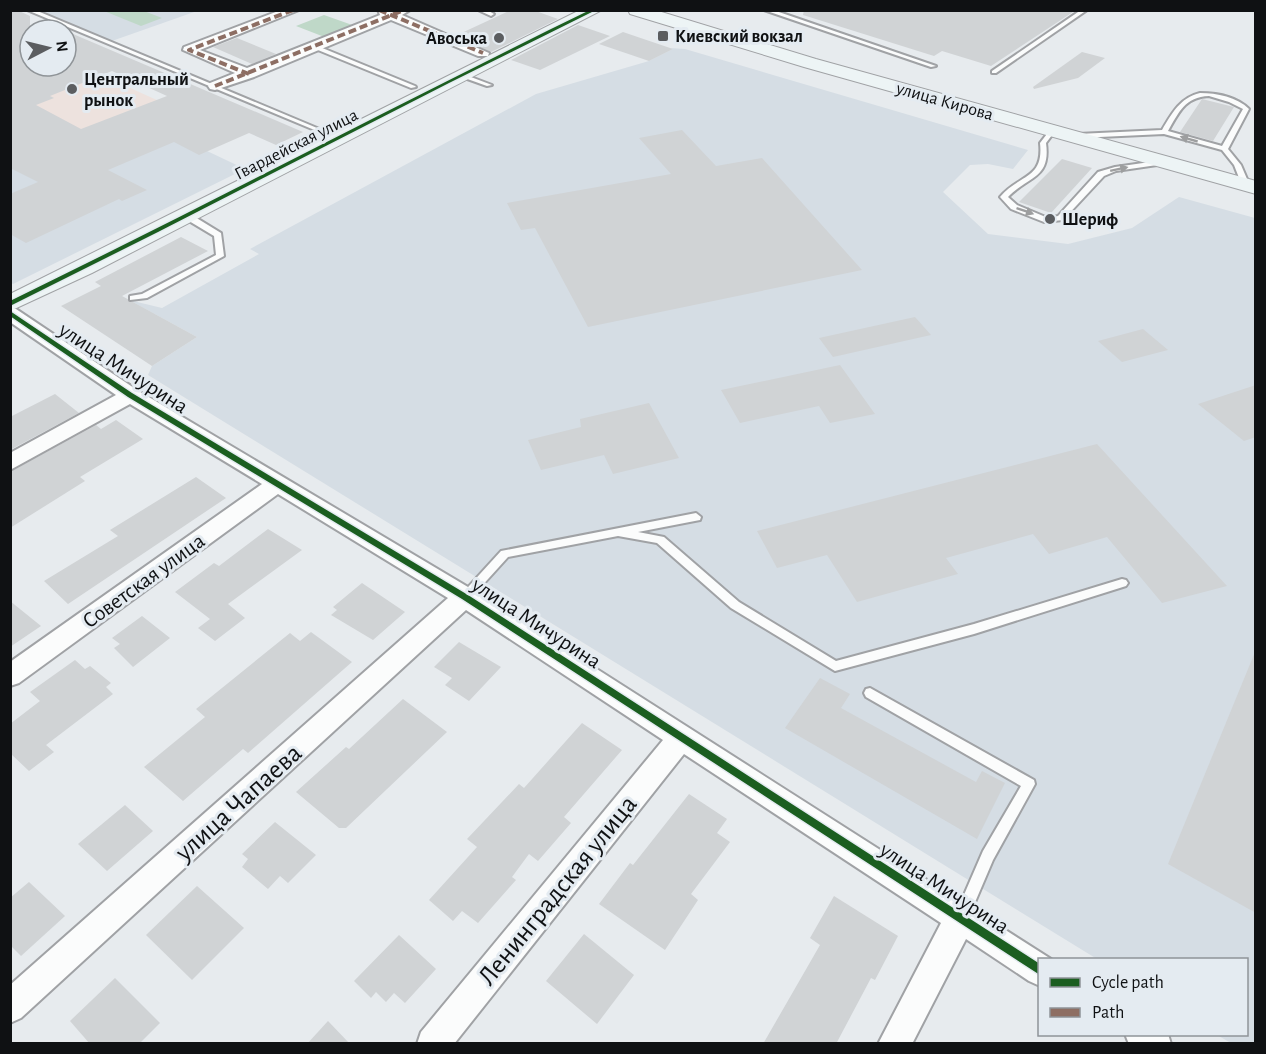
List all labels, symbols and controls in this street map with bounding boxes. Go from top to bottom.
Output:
north arrow [18,18,78,78]
place label: Киевский вокзал [675,28,803,46]
marker: Киевский вокзал [656,29,670,43]
place label: Авоська [426,30,487,48]
marker: Авоська [492,31,506,45]
text: N [53,40,71,53]
place label: Центральный рынок [84,71,189,110]
street label: улица Кирова [893,79,995,124]
marker: Центральный рынок [65,82,79,96]
street label: Гвардейская улица [232,106,361,184]
one-way arrow [1180,134,1198,143]
one-way arrow [1110,164,1129,173]
one-way arrow [1016,207,1034,217]
place label: Шериф [1062,211,1118,229]
marker: Шериф [1043,212,1057,226]
street label: улица Мичурина [54,317,192,418]
street label: Советская улица [79,529,209,632]
street label: улица Мичурина [467,572,605,673]
street label: улица Чапаева [169,739,307,867]
street label: Ленинградская улица [473,790,643,991]
street label: улица Мичурина [875,837,1013,938]
legend [1038,958,1248,1036]
text: Cycle path [1092,974,1164,992]
text: Path [1092,1004,1124,1022]

